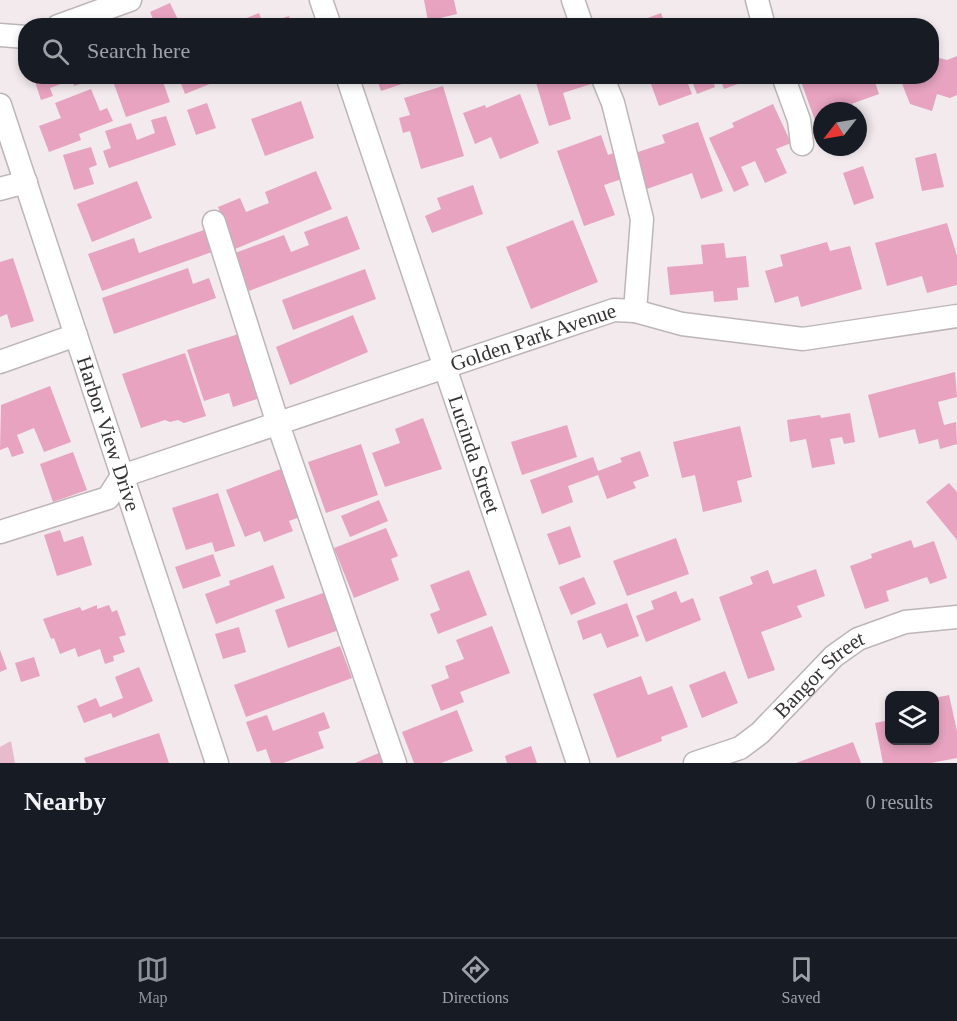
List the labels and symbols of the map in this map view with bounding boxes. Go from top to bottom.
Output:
north arrow [813,102,867,156]
street label: Golden Park Avenue [447,298,619,376]
street label: Harbor View Drive [72,353,145,514]
street label: Lucinda Street [443,392,505,517]
street label: Bangor Street [769,626,867,723]

